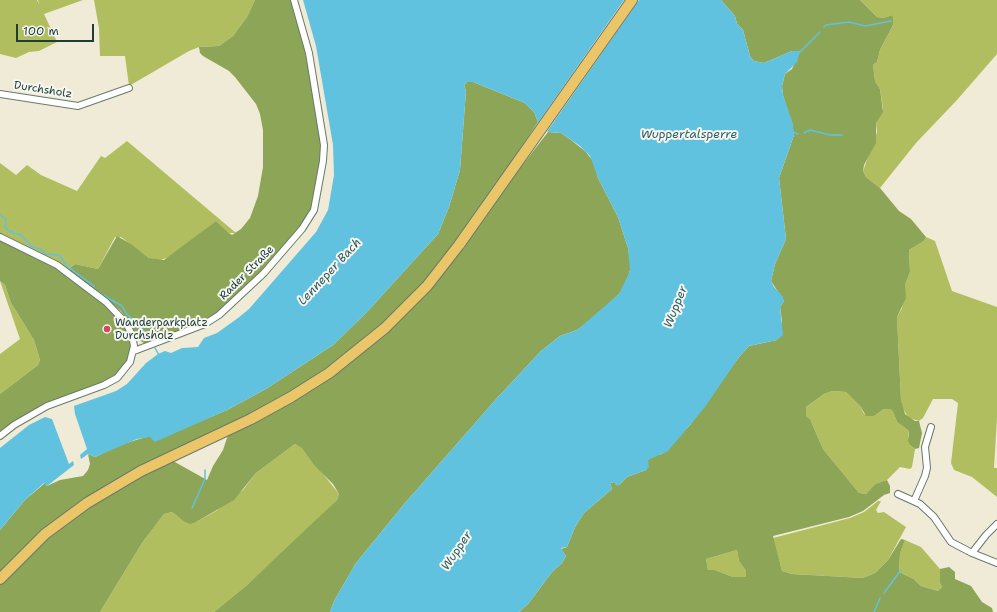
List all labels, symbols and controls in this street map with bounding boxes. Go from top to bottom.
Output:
scale bar [18,16,96,42]
text: 100 m [23,23,59,39]
street label: Durchsholz [13,79,73,101]
water label: Wuppertalsperre [641,128,737,142]
water label: Lenneper Bach [295,236,365,308]
street label: Rader Straße [217,243,277,303]
water label: Wupper [661,284,691,330]
place label: Wanderparkplatz Durchsholz [115,316,208,342]
marker: Wanderparkplatz Durchsholz [102,324,112,334]
water label: Wupper [439,529,475,573]

